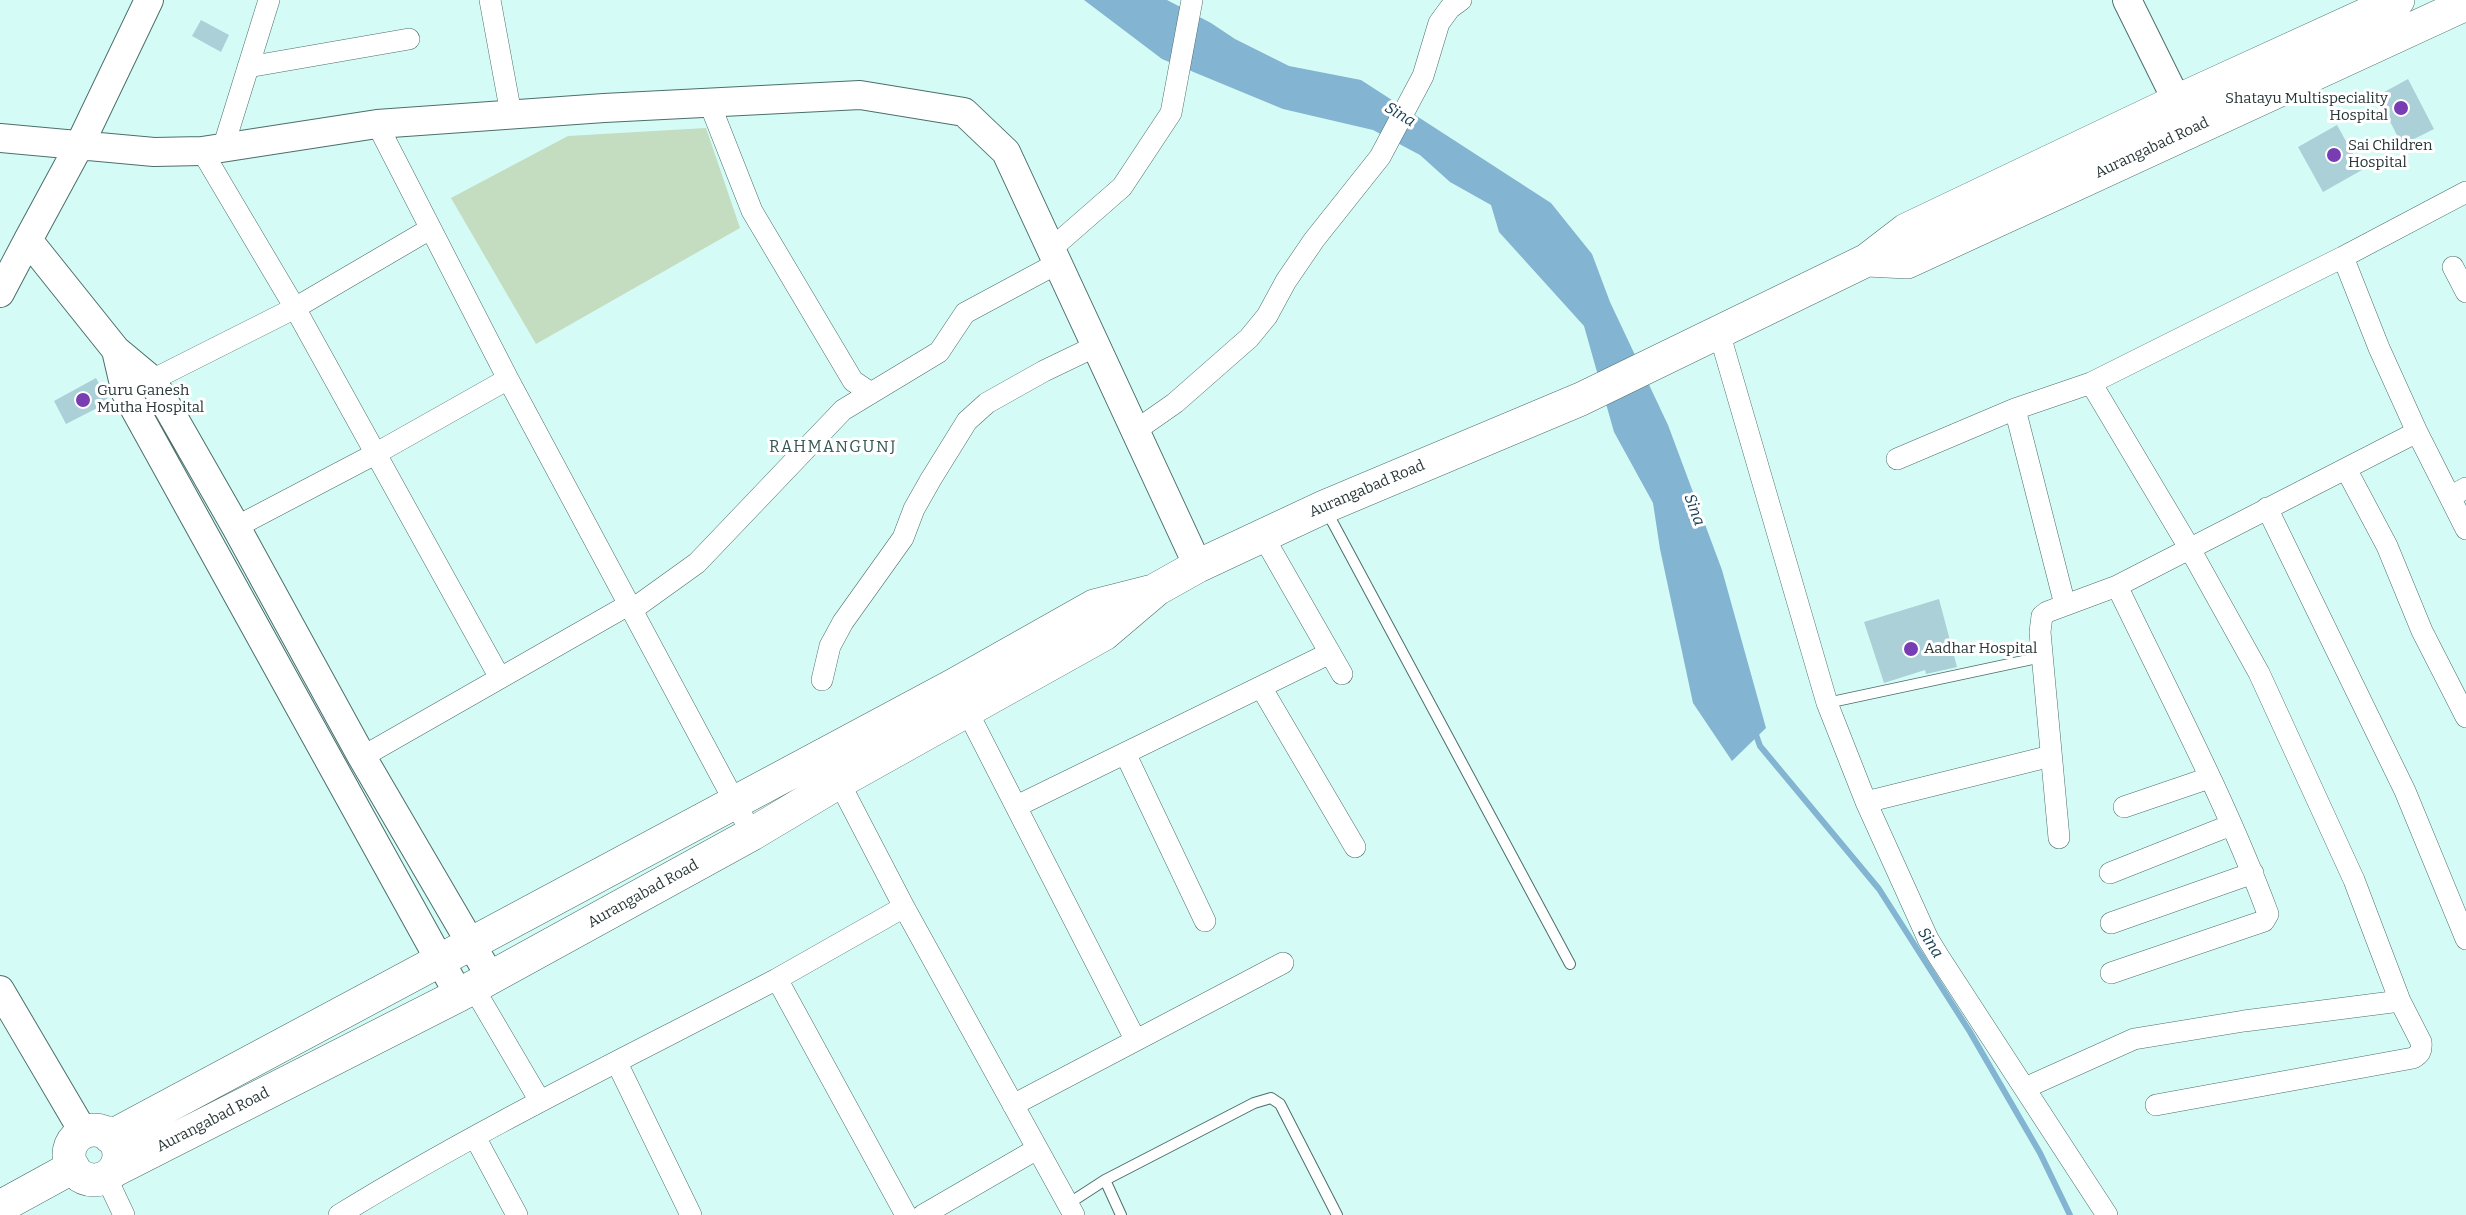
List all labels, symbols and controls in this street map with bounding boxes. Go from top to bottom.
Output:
place label: Shatayu Multispeciality Hospital [2225,90,2388,125]
water label: Sina [1381,98,1419,132]
marker: Shatayu Multispeciality Hospital [2392,99,2410,117]
street label: Aurangabad Road [2092,114,2212,182]
place label: Sai Children Hospital [2348,137,2433,172]
marker: Sai Children Hospital [2325,146,2343,164]
place label: Guru Ganesh Mutha Hospital [97,382,204,417]
marker: Guru Ganesh Mutha Hospital [74,391,92,409]
district label: RAHMANGUNJ [769,438,897,458]
street label: Aurangabad Road [1306,457,1428,521]
water label: Sina [1679,491,1709,529]
marker: Aadhar Hospital [1902,640,1920,658]
place label: Aadhar Hospital [1924,640,2037,658]
street label: Aurangabad Road [584,856,702,932]
water label: Sina [1913,924,1947,962]
street label: Aurangabad Road [154,1084,272,1156]

